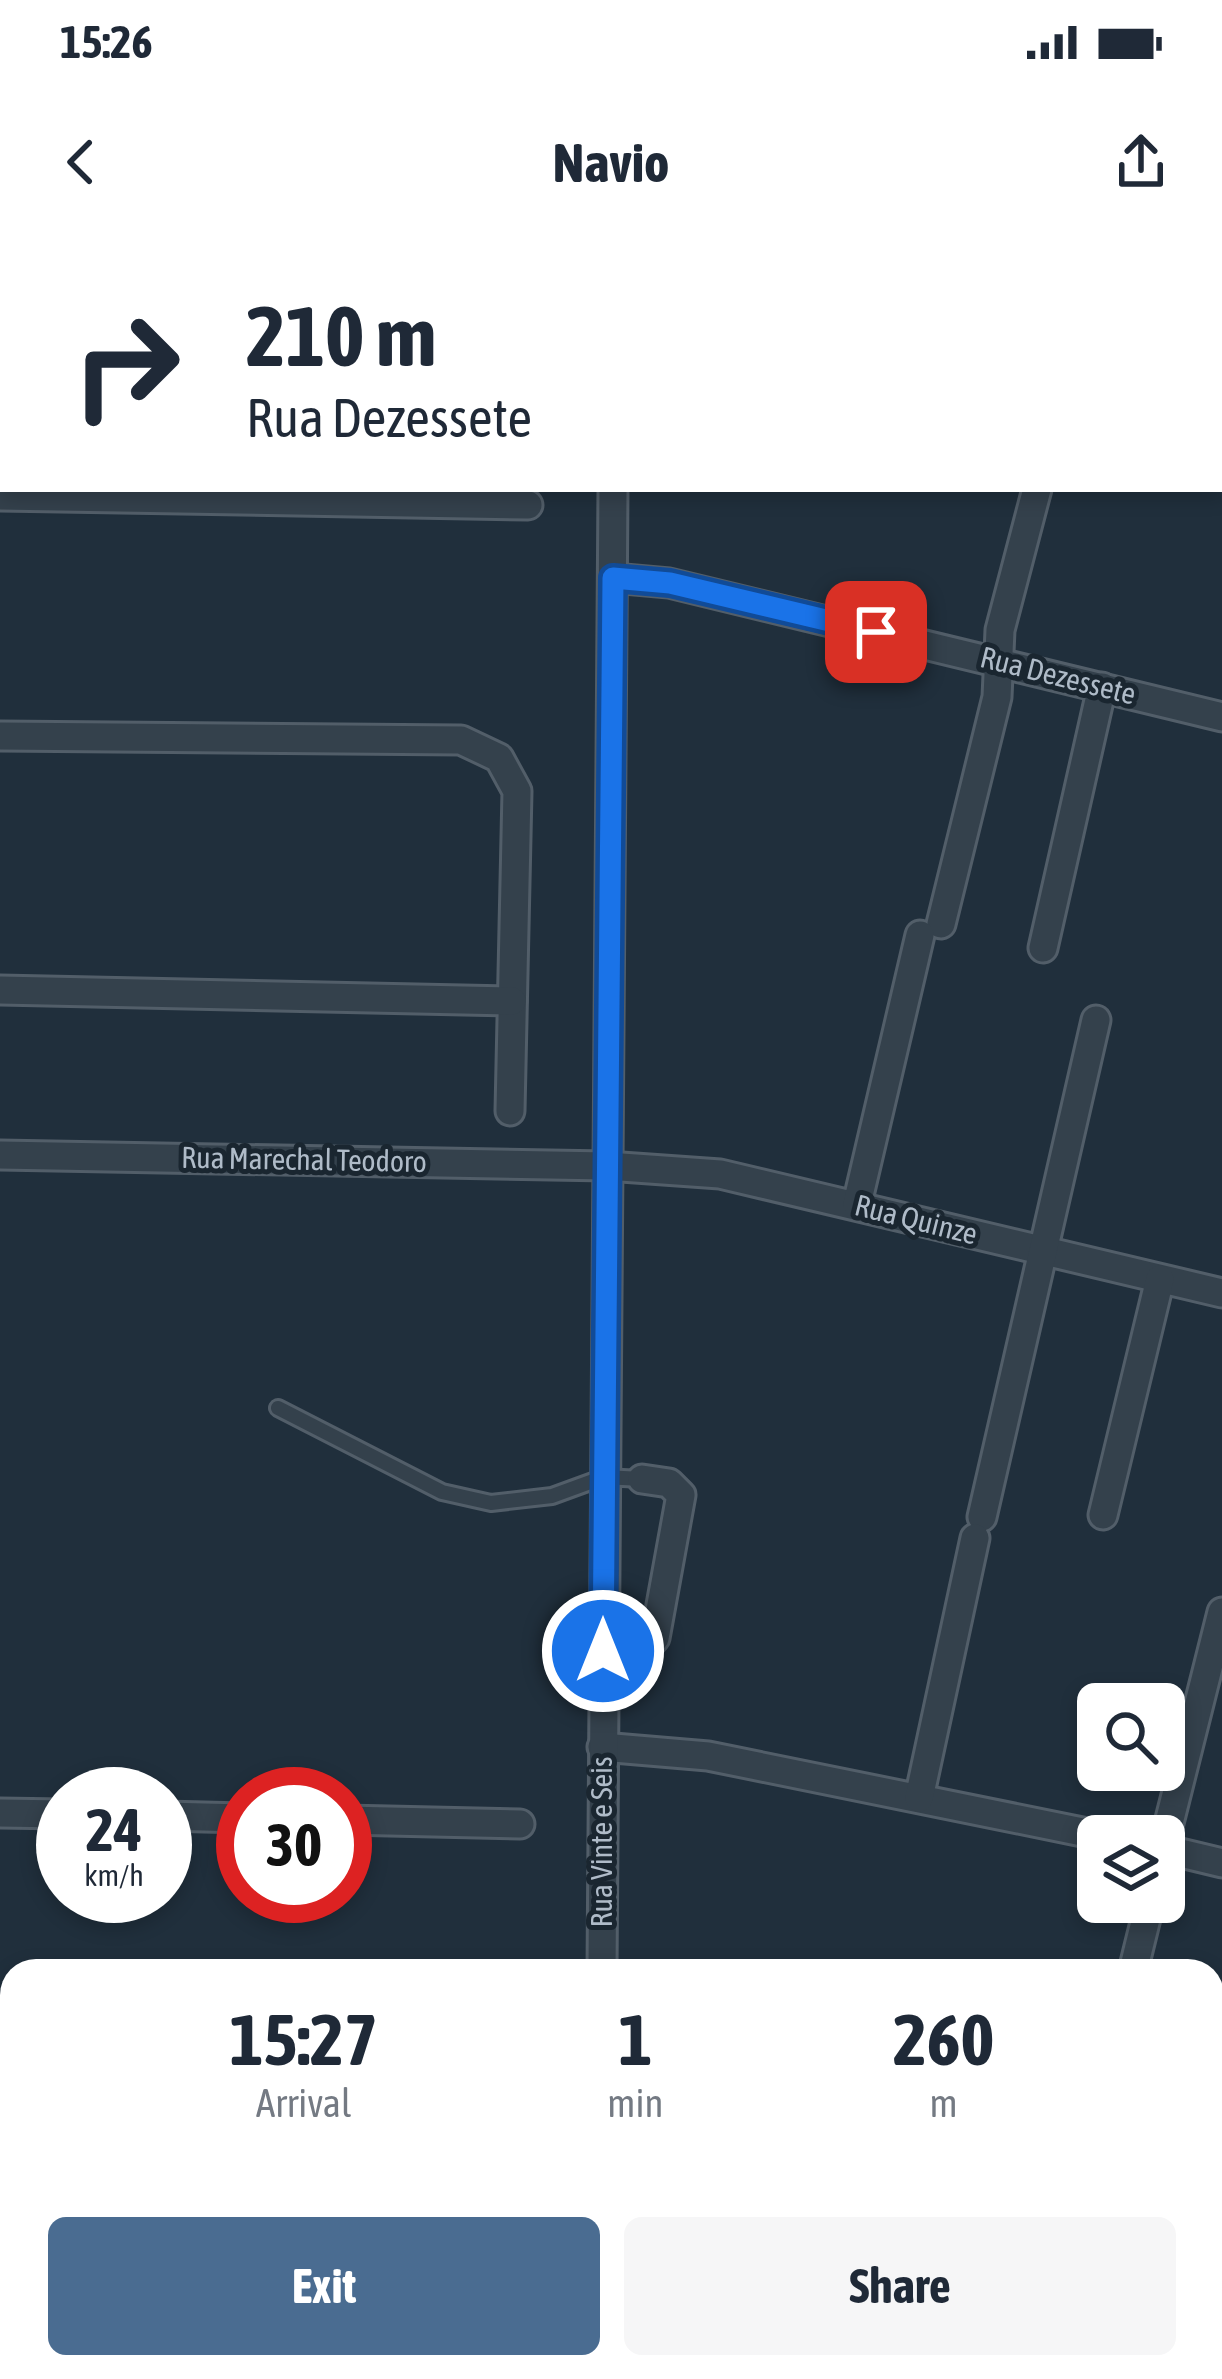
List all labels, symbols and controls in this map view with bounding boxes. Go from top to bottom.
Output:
text: 15:26 [60,16,153,68]
icon: back [48,129,114,195]
icon: share [1108,129,1174,195]
text: Navio [552,132,670,193]
icon: right [48,288,204,444]
text: 210 m [246,288,436,384]
text: Rua Dezessete [246,387,532,448]
pin [825,581,927,683]
icon: arrive [843,599,909,665]
street label: Rua Dezessete [977,639,1139,711]
street label: Rua Marechal Teodoro [181,1140,427,1178]
street label: Rua Quinze [851,1187,981,1251]
position arrow [540,1588,666,1714]
map controls [1077,1683,1185,1923]
button: search [1077,1683,1185,1791]
street label: Rua Vinte e Seis [584,1756,618,1928]
speed limit sign: 30 [216,1767,372,1923]
text: 24 [86,1795,142,1864]
button: layers [1077,1815,1185,1923]
text: km/h [84,1858,144,1892]
text: 15:27 [230,1998,378,2080]
text: 1 [618,1998,652,2080]
text: 260 [893,1998,994,2080]
text: Arrival [256,2081,351,2125]
text: min [607,2081,663,2125]
text: m [930,2081,958,2125]
button: Exit [48,2217,600,2355]
button: Share [624,2217,1176,2355]

